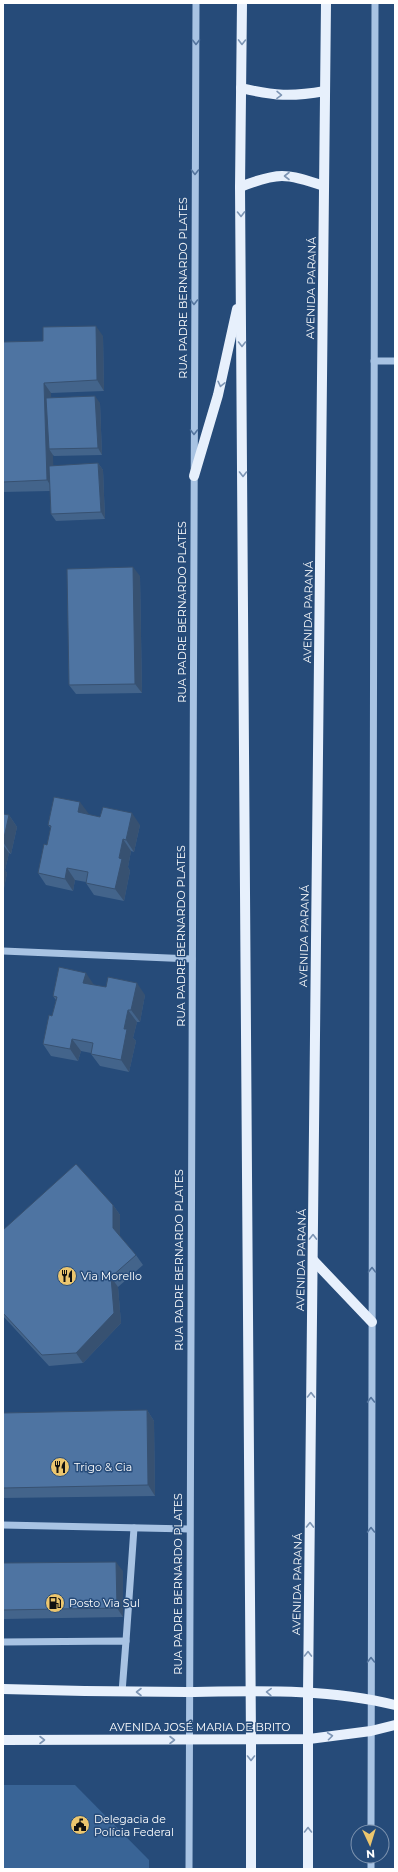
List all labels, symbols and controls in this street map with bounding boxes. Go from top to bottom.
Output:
one-way arrow [192,39,200,45]
one-way arrow [238,39,246,45]
one-way arrow [276,91,282,99]
one-way arrow [191,169,199,175]
one-way arrow [284,172,290,180]
street label: RUA PADRE BERNARDO PLATES [176,197,190,379]
one-way arrow [236,211,245,217]
street label: AVENIDA PARANÁ [303,237,319,339]
one-way arrow [190,299,198,305]
one-way arrow [238,341,246,347]
one-way arrow [217,381,225,387]
one-way arrow [190,429,198,435]
one-way arrow [238,471,247,477]
street label: RUA PADRE BERNARDO PLATES [175,521,189,703]
street label: AVENIDA PARANÁ [300,561,316,663]
street label: RUA PADRE BERNARDO PLATES [174,845,188,1027]
street label: AVENIDA PARANÁ [296,885,312,987]
street label: RUA PADRE BERNARDO PLATES [172,1169,186,1351]
street label: AVENIDA PARANÁ [293,1209,309,1311]
one-way arrow [309,1234,317,1240]
restaurant icon: Via Morello [56,1265,78,1287]
one-way arrow [368,1267,376,1273]
place label: Via Morello [81,1269,142,1283]
one-way arrow [307,1392,315,1398]
one-way arrow [367,1397,375,1403]
restaurant icon: Trigo & Cia [49,1456,71,1478]
place label: Trigo & Cia [74,1460,132,1474]
street label: RUA PADRE BERNARDO PLATES [171,1493,185,1675]
one-way arrow [306,1522,314,1528]
one-way arrow [367,1527,375,1533]
street label: AVENIDA PARANÁ [289,1533,305,1635]
fuel station icon: Posto Via Sul [44,1592,66,1614]
place label: Posto Via Sul [69,1596,140,1610]
one-way arrow [304,1651,312,1657]
one-way arrow [367,1657,375,1663]
one-way arrow [136,1688,142,1696]
one-way arrow [266,1688,272,1696]
street label: AVENIDA JOSÉ MARIA DE BRITO [110,1720,290,1734]
one-way arrow [327,1732,333,1741]
one-way arrow [39,1736,45,1744]
one-way arrow [169,1736,175,1744]
one-way arrow [247,1755,255,1761]
place label: Delegacia de Polícia Federal [94,1812,174,1839]
public building icon: Delegacia de Polícia Federal [69,1814,91,1836]
north arrow [350,1824,390,1864]
one-way arrow [304,1827,312,1833]
text: N [366,1847,376,1861]

